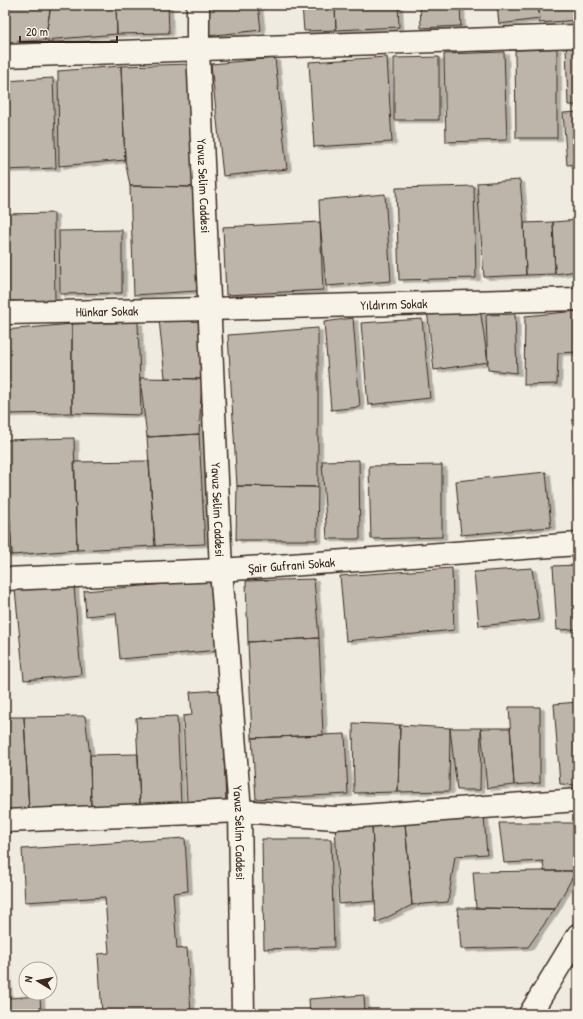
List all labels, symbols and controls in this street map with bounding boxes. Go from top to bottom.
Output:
scale bar [20,18,117,44]
text: 20 m [26,23,48,40]
street label: Yavuz Selim Caddesi [193,138,215,234]
street label: Yıldırım Sokak [360,294,428,314]
street label: Hünkar Sokak [75,301,139,321]
street label: Yavuz Selim Caddesi [207,462,229,557]
street label: Şair Gufrani Sokak [247,553,336,577]
street label: Yavuz Selim Caddesi [229,785,250,880]
north arrow [18,961,58,1001]
text: N [21,975,36,983]

